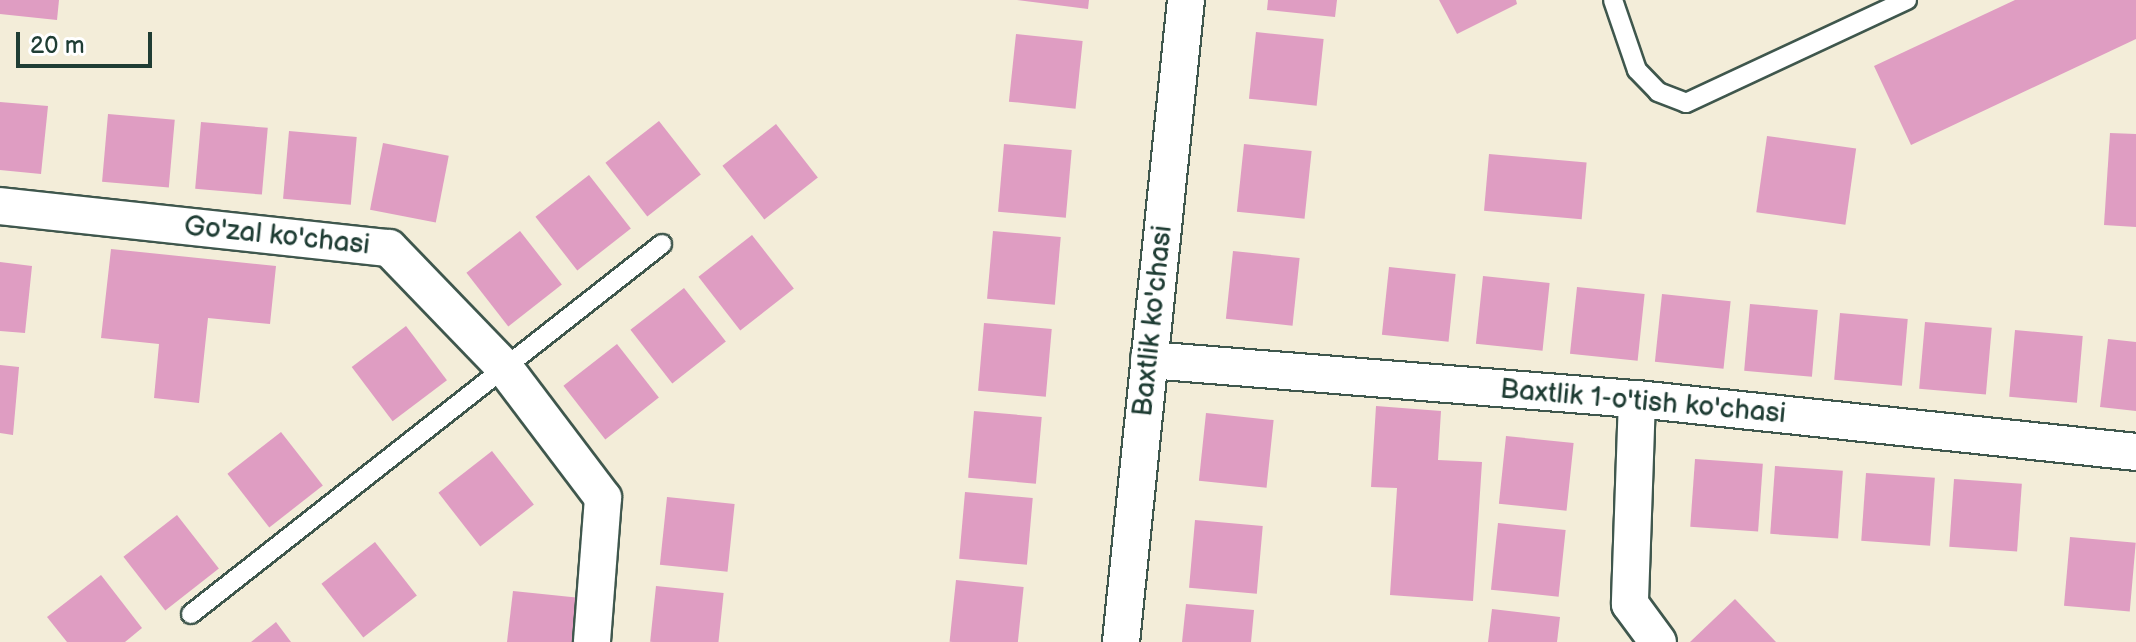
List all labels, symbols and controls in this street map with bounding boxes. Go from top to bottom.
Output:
scale bar [20,16,156,66]
text: 20 m [30,31,85,60]
street label: Go'zal ko'chasi [182,210,372,262]
street label: Baxtlik ko'chasi [1126,224,1180,418]
street label: Baxtlik 1-o'tish ko'chasi [1499,373,1787,431]

